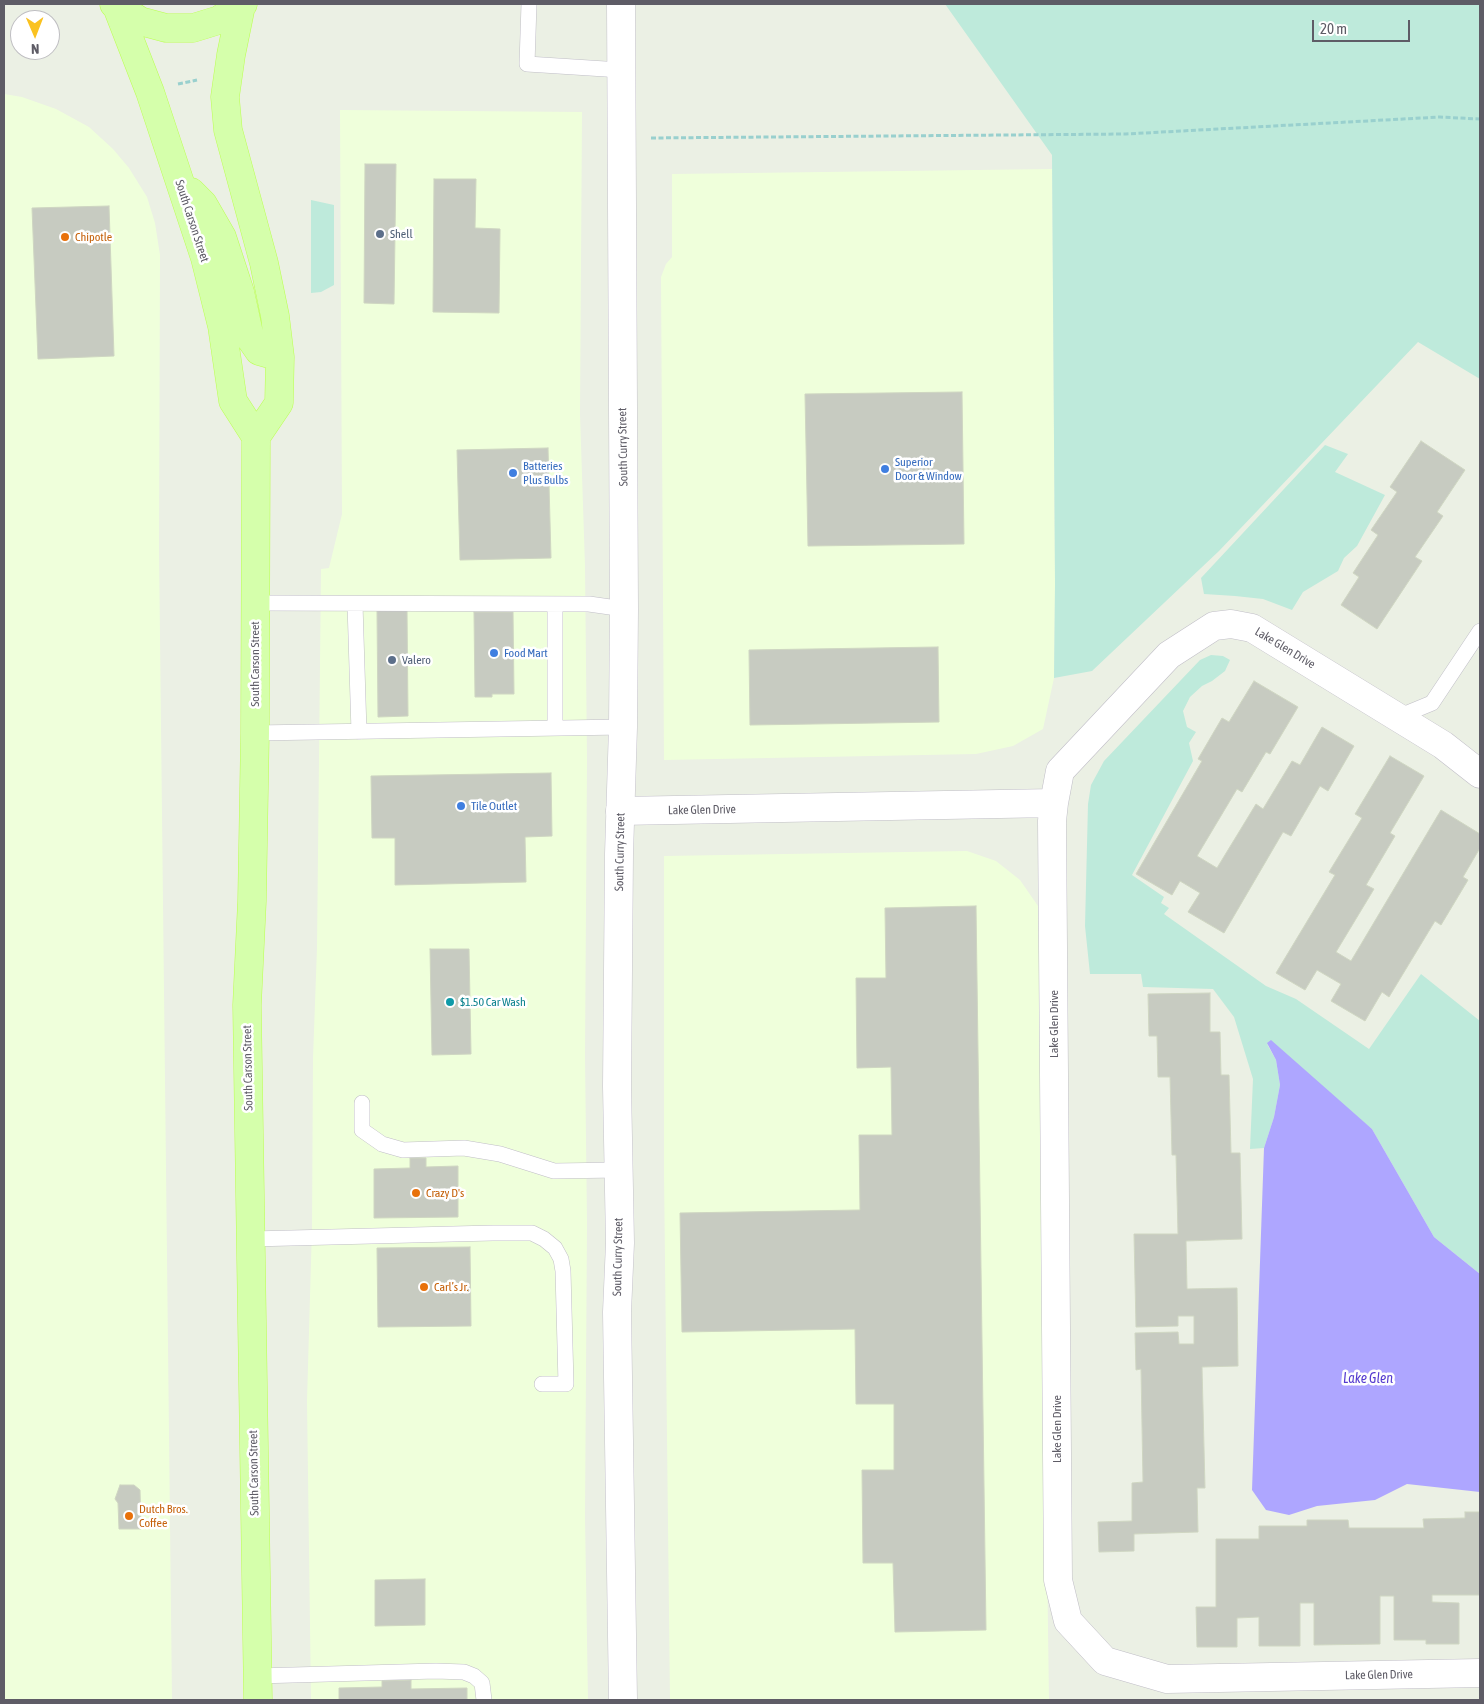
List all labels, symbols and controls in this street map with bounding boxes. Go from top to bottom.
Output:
north arrow [10,10,60,60]
scale bar [1314,10,1412,42]
text: 20 m [1320,20,1347,37]
text: N [31,41,40,57]
street label: South Carson Street [172,178,212,264]
place label: Shell [390,227,413,241]
marker: Shell [374,228,386,240]
place label: Chipotle [75,230,112,244]
marker: Chipotle [59,231,71,243]
street label: South Curry Street [615,408,631,486]
place label: Superior Door & Window [895,455,962,483]
place label: Batteries Plus Bulbs [523,459,568,487]
marker: Superior Door & Window [879,463,891,475]
marker: Batteries Plus Bulbs [507,467,519,479]
street label: South Carson Street [248,621,262,707]
street label: Lake Glen Drive [1252,624,1318,672]
place label: Food Mart [504,646,548,660]
marker: Food Mart [488,647,500,659]
place label: Valero [402,653,431,667]
marker: Valero [386,654,398,666]
place label: Tile Outlet [471,799,517,813]
marker: Tile Outlet [455,800,467,812]
street label: Lake Glen Drive [668,802,736,818]
street label: South Curry Street [612,813,628,891]
street label: Lake Glen Drive [1047,990,1061,1058]
place label: $1.50 Car Wash [460,995,526,1009]
marker: $1.50 Car Wash [444,996,456,1008]
street label: South Carson Street [240,1025,256,1111]
place label: Crazy D's [426,1186,464,1200]
marker: Crazy D's [410,1187,422,1199]
street label: South Curry Street [610,1218,626,1296]
place label: Carl’s Jr. [434,1280,469,1294]
marker: Carl’s Jr. [418,1281,430,1293]
water label: Lake Glen [1343,1371,1393,1387]
street label: Lake Glen Drive [1050,1395,1064,1463]
street label: South Carson Street [246,1430,262,1516]
place label: Dutch Bros. Coffee [139,1502,188,1530]
marker: Dutch Bros. Coffee [123,1510,135,1522]
street label: Lake Glen Drive [1345,1667,1413,1683]

